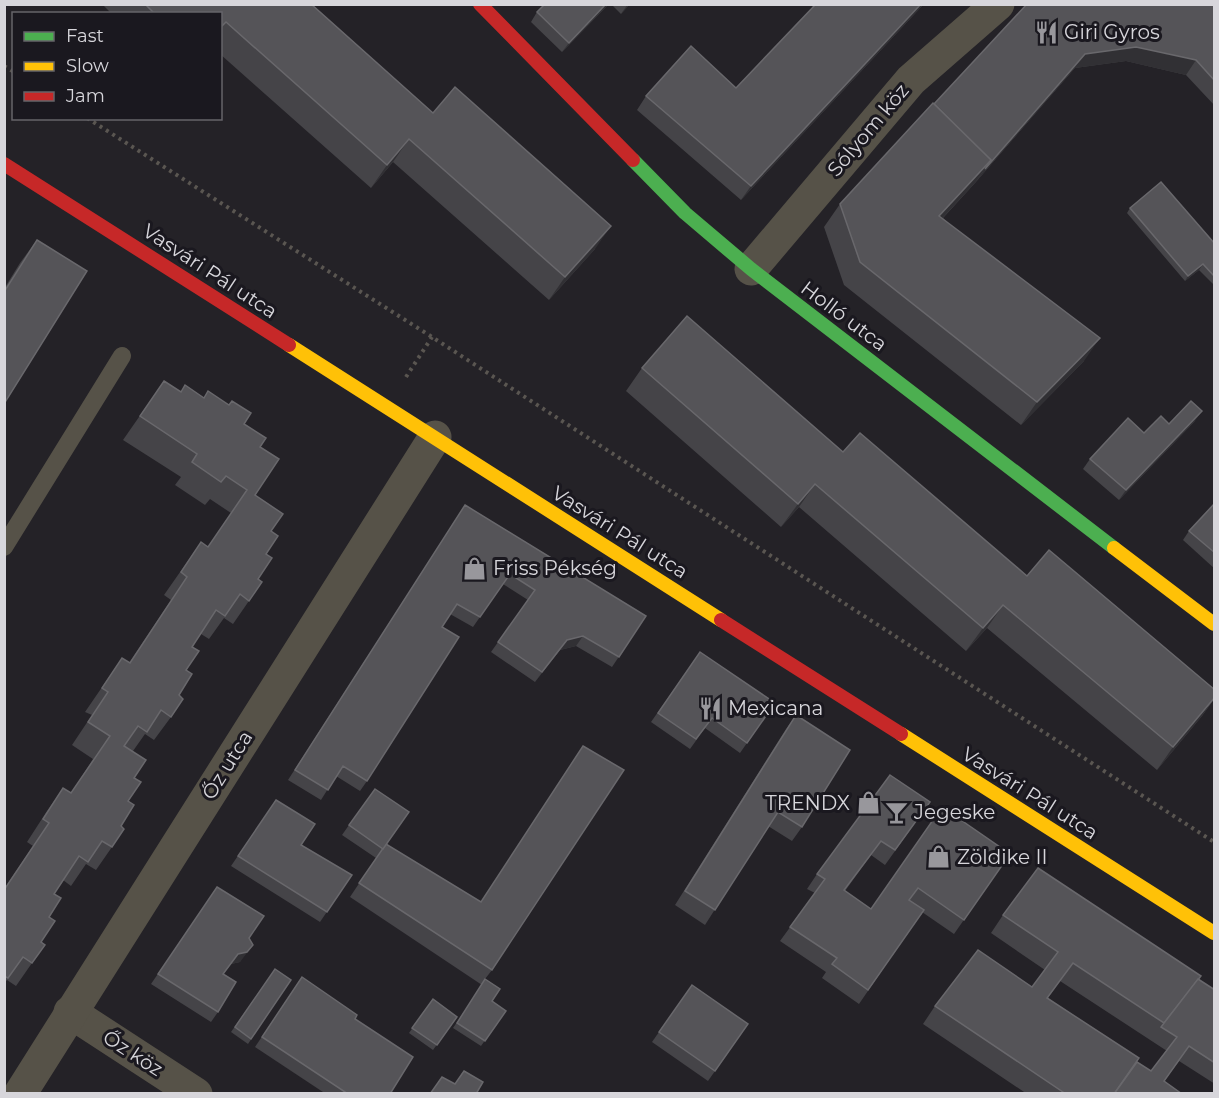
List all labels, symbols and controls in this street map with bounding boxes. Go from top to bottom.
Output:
legend [12,12,222,120]
restaurant icon: Giri Gyros [1033,19,1059,45]
place label: Giri Gyros [1064,20,1160,44]
text: Fast [66,25,104,47]
text: Slow [66,55,109,77]
street label: Sólyom köz [822,79,914,181]
text: Jam [65,85,105,107]
street label: Vasvári Pál utca [138,219,282,323]
street label: Holló utca [796,276,892,356]
street label: Vasvári Pál utca [548,481,692,583]
shop icon: Friss Pékség [462,555,488,581]
place label: Friss Pékség [493,556,617,580]
restaurant icon: Mexicana [697,695,723,721]
place label: Mexicana [728,696,823,720]
street label: Őz utca [197,726,257,804]
street label: Vasvári Pál utca [958,742,1102,844]
shop icon: TRENDX [855,790,881,816]
place label: TRENDX [765,791,850,815]
bar icon: Jegeske [883,799,909,825]
place label: Jegeske [913,800,995,824]
shop icon: Zöldike II [926,844,952,870]
place label: Zöldike II [957,845,1048,869]
street label: Őz köz [99,1025,167,1081]

